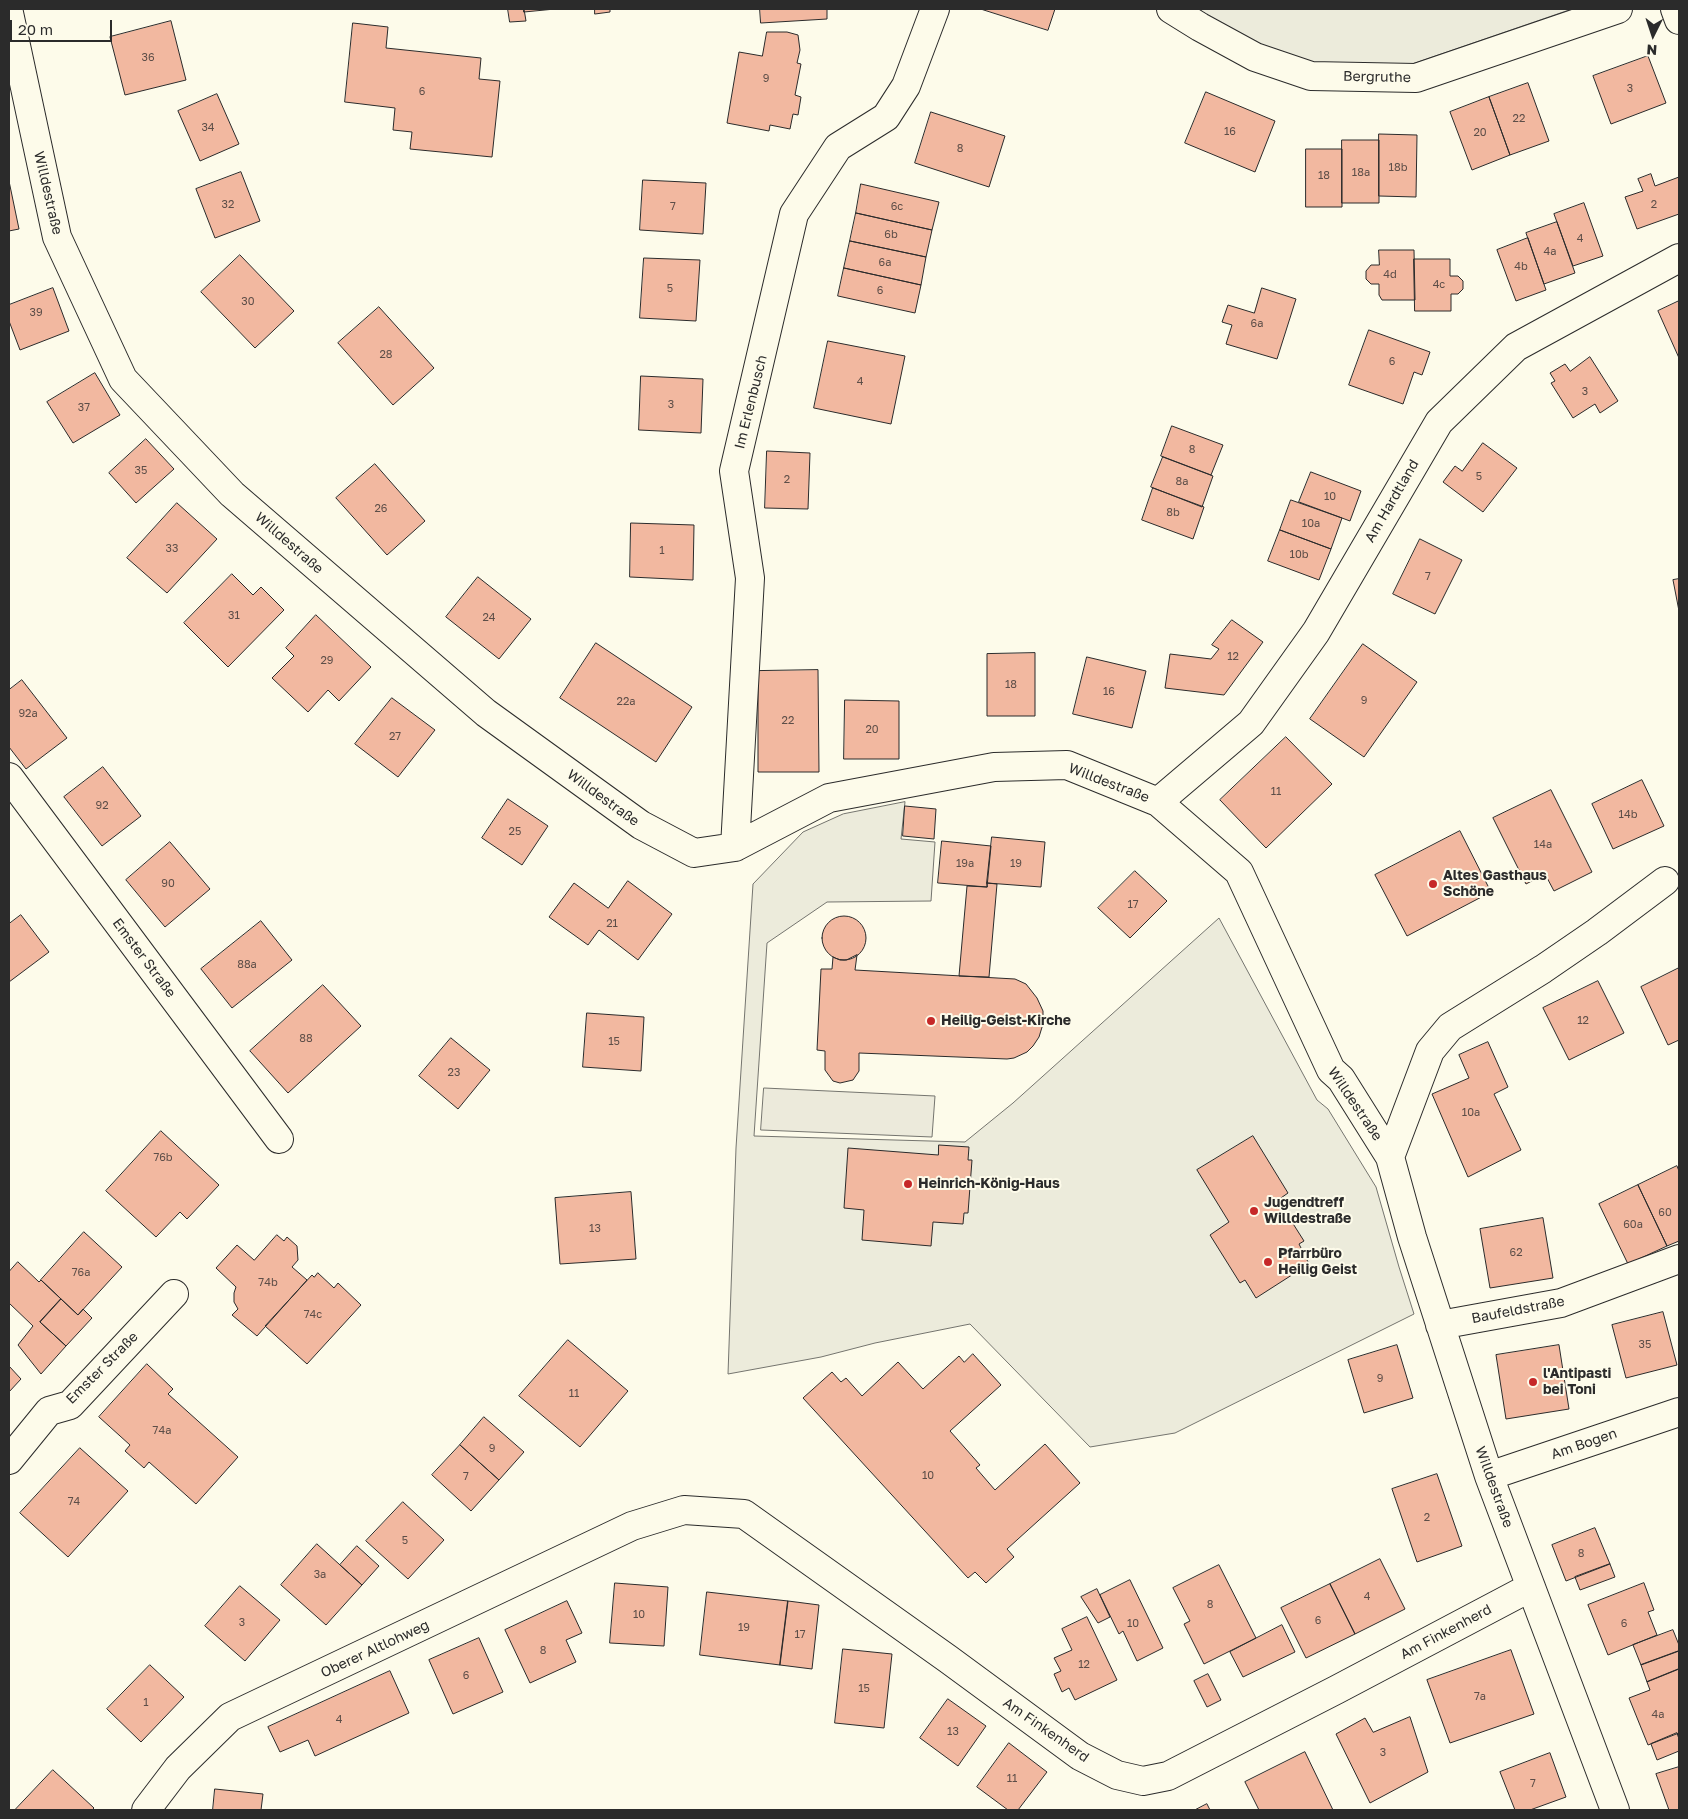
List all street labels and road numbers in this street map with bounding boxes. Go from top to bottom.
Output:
street label: Bergruthe [1343,68,1411,86]
street label: Willdestraße [30,150,66,236]
street label: Im Erlenbusch [731,353,771,451]
street label: Am Hardtland [1361,457,1423,545]
street label: Willdestraße [251,509,327,577]
street label: Willdestraße [1066,760,1152,806]
street label: Willdestraße [564,766,642,830]
street label: Emster Straße [109,915,179,1001]
street label: Willdestraße [1324,1064,1386,1144]
street label: Baufeldstraße [1470,1293,1566,1327]
street label: Emster Straße [63,1329,141,1407]
street label: Am Bogen [1549,1425,1619,1463]
street label: Willdestraße [1472,1444,1516,1530]
street label: Am Finkenherd [1397,1601,1495,1663]
street label: Oberer Altlohweg [318,1617,432,1681]
street label: Am Finkenherd [1000,1694,1092,1766]

